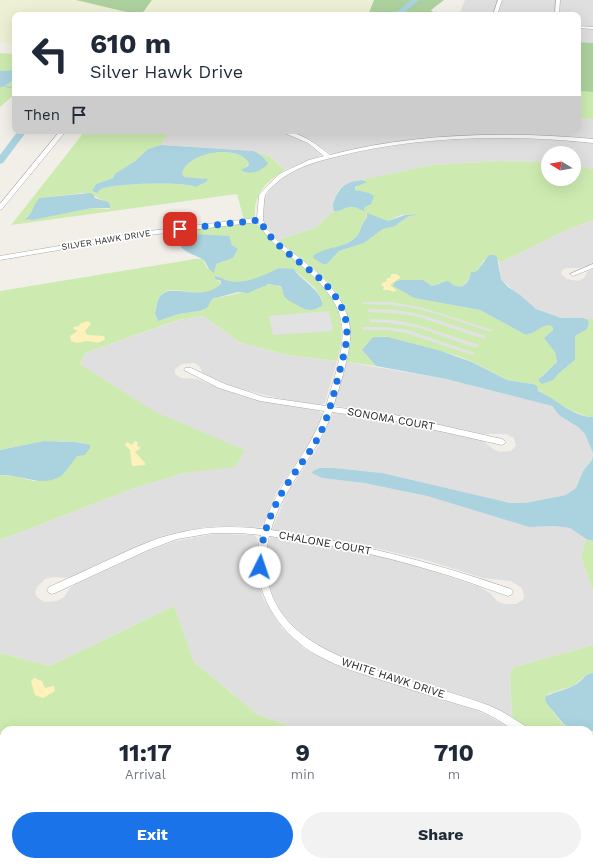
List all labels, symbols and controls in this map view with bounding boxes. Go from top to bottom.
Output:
text: 610 m [90,27,171,60]
icon: left [24,28,76,80]
text: Silver Hawk Drive [90,61,243,82]
icon: arrive [68,104,90,126]
text: Then [24,106,60,124]
north arrow [541,146,581,186]
map controls [541,146,581,186]
pin [163,212,197,246]
icon: arrive [169,218,191,240]
street label: SILVER HAWK DRIVE [61,228,151,252]
street label: SONOMA COURT [346,405,436,433]
street label: CHALONE COURT [278,528,373,558]
position arrow [239,546,281,588]
street label: WHITE HAWK DRIVE [340,655,446,701]
text: 11:17 [119,739,172,767]
text: 9 [295,739,310,767]
text: 710 [434,739,474,767]
text: Arrival [125,767,166,782]
text: min [291,767,315,782]
text: m [448,767,460,782]
button: Exit [12,812,293,858]
button: Share [301,812,581,858]

